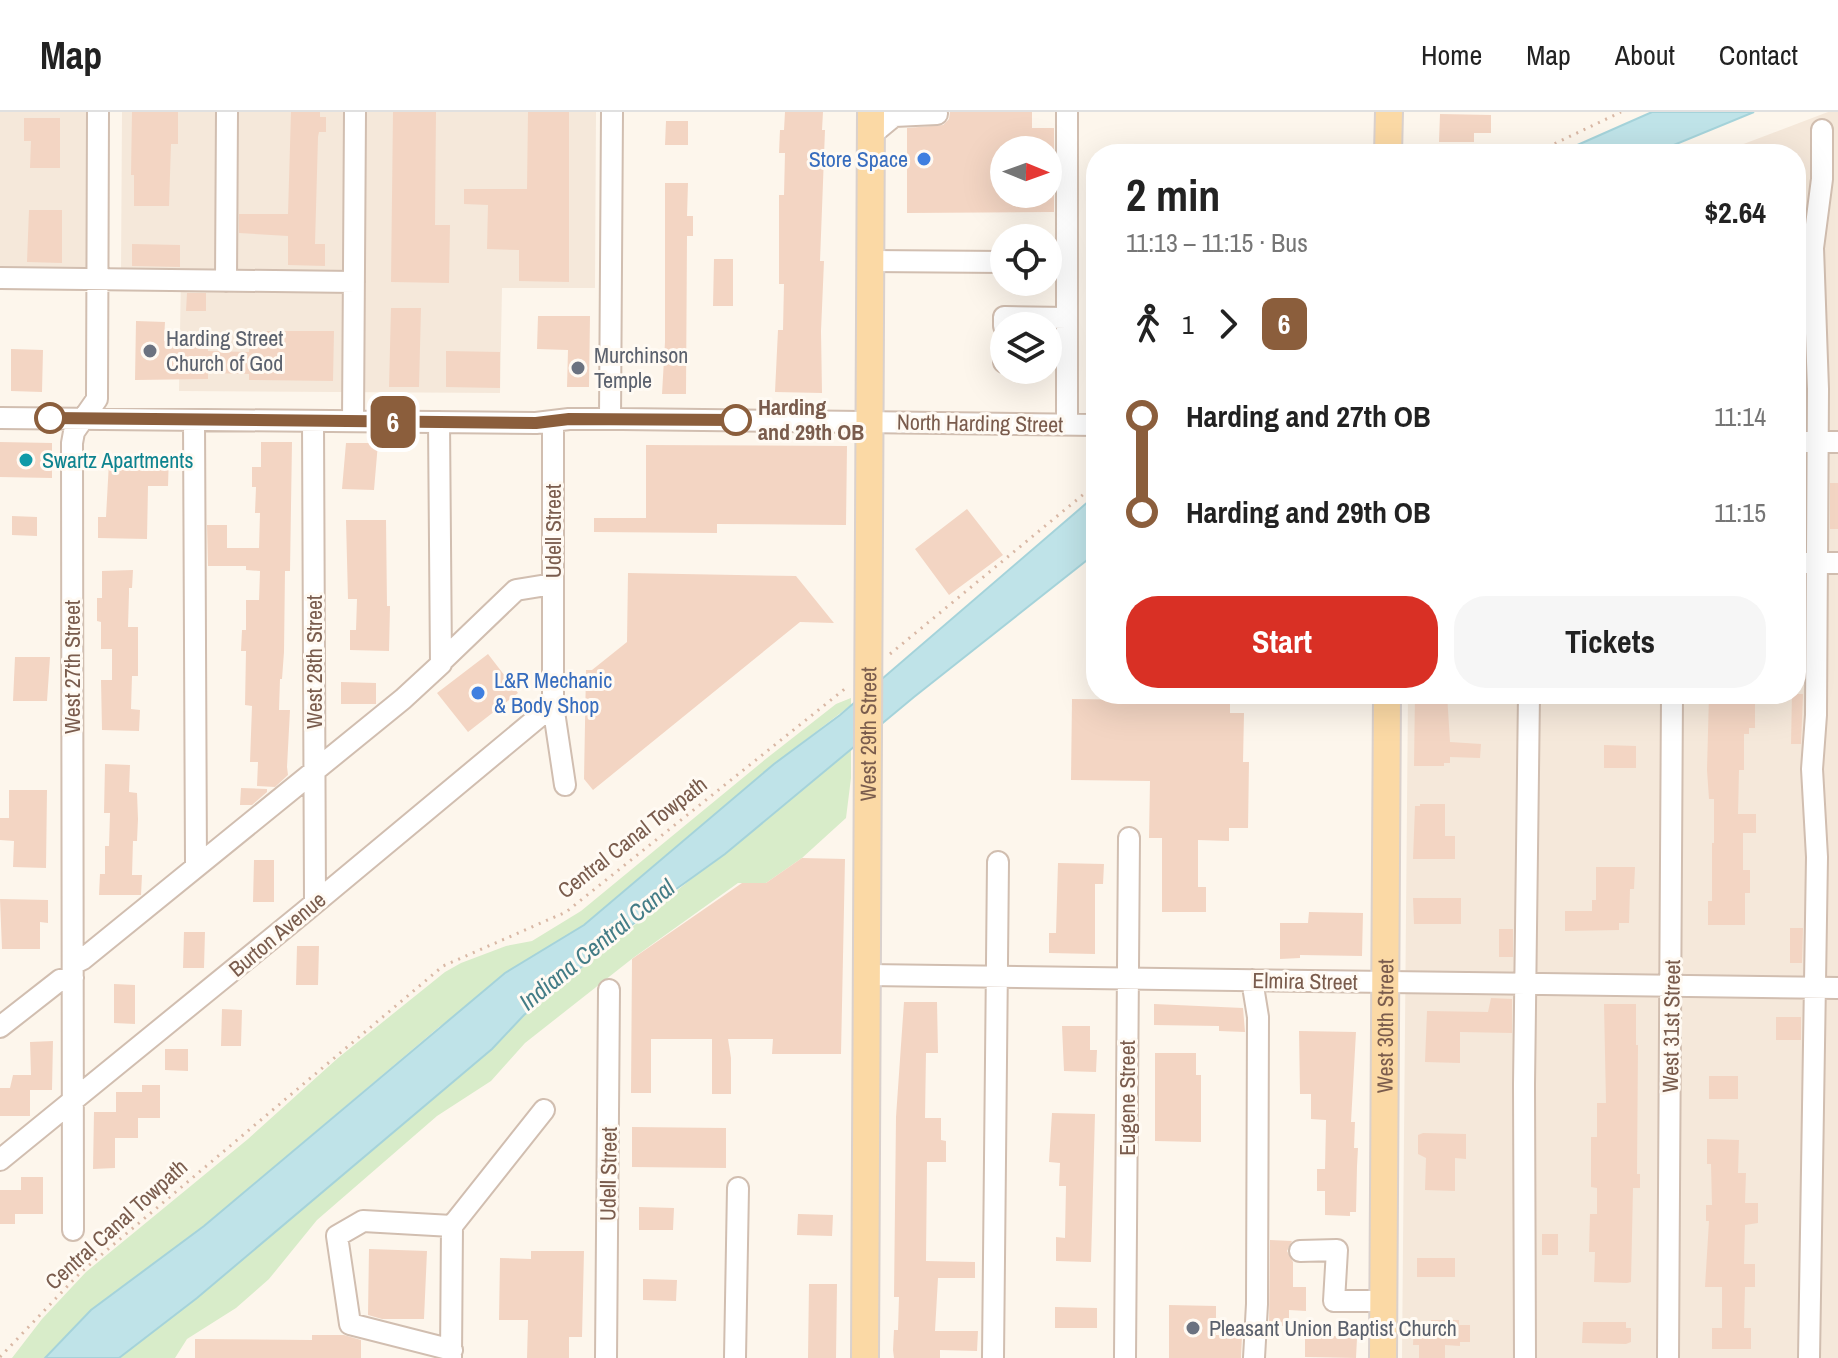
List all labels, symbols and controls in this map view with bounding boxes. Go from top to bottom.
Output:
text: Map [40,30,102,81]
text: Home [1421,36,1482,74]
text: Map [1526,36,1571,74]
text: About [1615,36,1675,74]
text: Contact [1719,36,1798,74]
north arrow [990,136,1062,208]
map controls [990,136,1062,384]
place label: Store Space [809,144,908,174]
marker: Store Space [915,150,933,168]
text: 2 min [1126,165,1220,225]
text: $2.64 [1704,192,1766,232]
button: locate [990,224,1062,296]
text: 11:13 – 11:15 · Bus [1126,225,1308,260]
icon: walk [1126,302,1170,346]
icon: forward [1206,302,1250,346]
text: 6 [1278,305,1291,343]
text: 1 [1182,307,1194,342]
button: layers [990,312,1062,384]
place label: Harding Street Church of God [166,323,283,378]
place label: Murchinson Temple [594,340,688,395]
marker: Harding Street Church of God [141,342,159,360]
marker: Murchinson Temple [569,359,587,377]
place label: Harding and 29th OB [758,392,864,447]
line badge: 6 [367,396,419,448]
text: Harding and 27th OB [1186,396,1431,436]
text: 11:14 [1714,399,1766,434]
unlabelled marker [35,403,65,433]
text: 6 [387,403,399,441]
marker: Harding and 29th OB [721,405,751,435]
street label: North Harding Street [897,407,1063,439]
place label: Swartz Apartments [42,445,193,475]
marker: Swartz Apartments [17,451,35,469]
street label: Udell Street [538,484,568,578]
text: Harding and 29th OB [1186,492,1431,532]
text: 11:15 [1714,495,1766,530]
street label: West 28th Street [299,595,329,729]
button: Start [1126,596,1438,688]
button: Tickets [1454,596,1766,688]
street label: West 27th Street [57,600,87,734]
place label: L&R Mechanic & Body Shop [494,665,612,720]
street label: West 29th Street [853,667,883,801]
marker: L&R Mechanic & Body Shop [469,684,487,702]
street label: Central Canal Towpath [551,769,713,905]
water label: Indiana Central Canal [512,871,681,1017]
street label: Burton Avenue [222,885,332,983]
street label: West 30th Street [1370,959,1400,1093]
street label: West 31st Street [1655,959,1687,1093]
street label: Elmira Street [1252,965,1358,997]
street label: Eugene Street [1112,1040,1142,1156]
street label: Udell Street [592,1127,624,1221]
street label: Central Canal Towpath [38,1152,194,1296]
place label: Pleasant Union Baptist Church [1209,1313,1457,1343]
marker: Pleasant Union Baptist Church [1184,1319,1202,1337]

